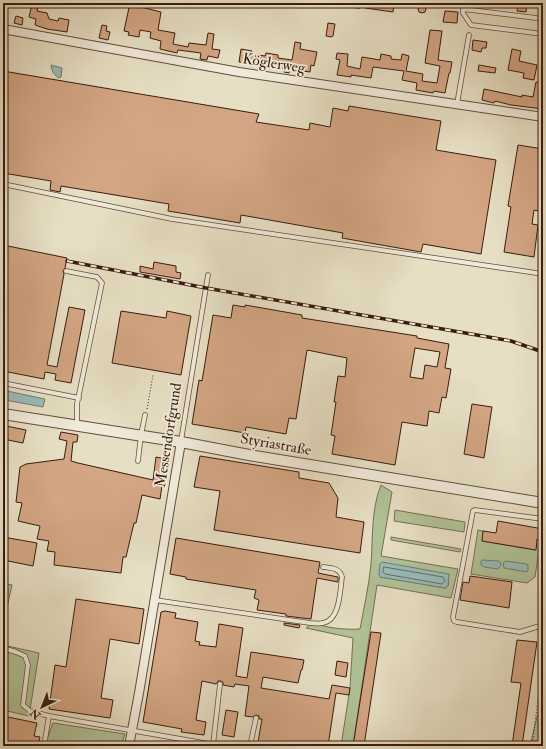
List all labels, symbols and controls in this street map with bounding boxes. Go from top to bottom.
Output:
street label: Köglerweg [241,49,307,78]
street label: Messendorfgrund [151,381,186,489]
street label: Styriastraße [239,429,313,460]
north arrow [22,687,62,727]
text: N [27,705,44,723]

